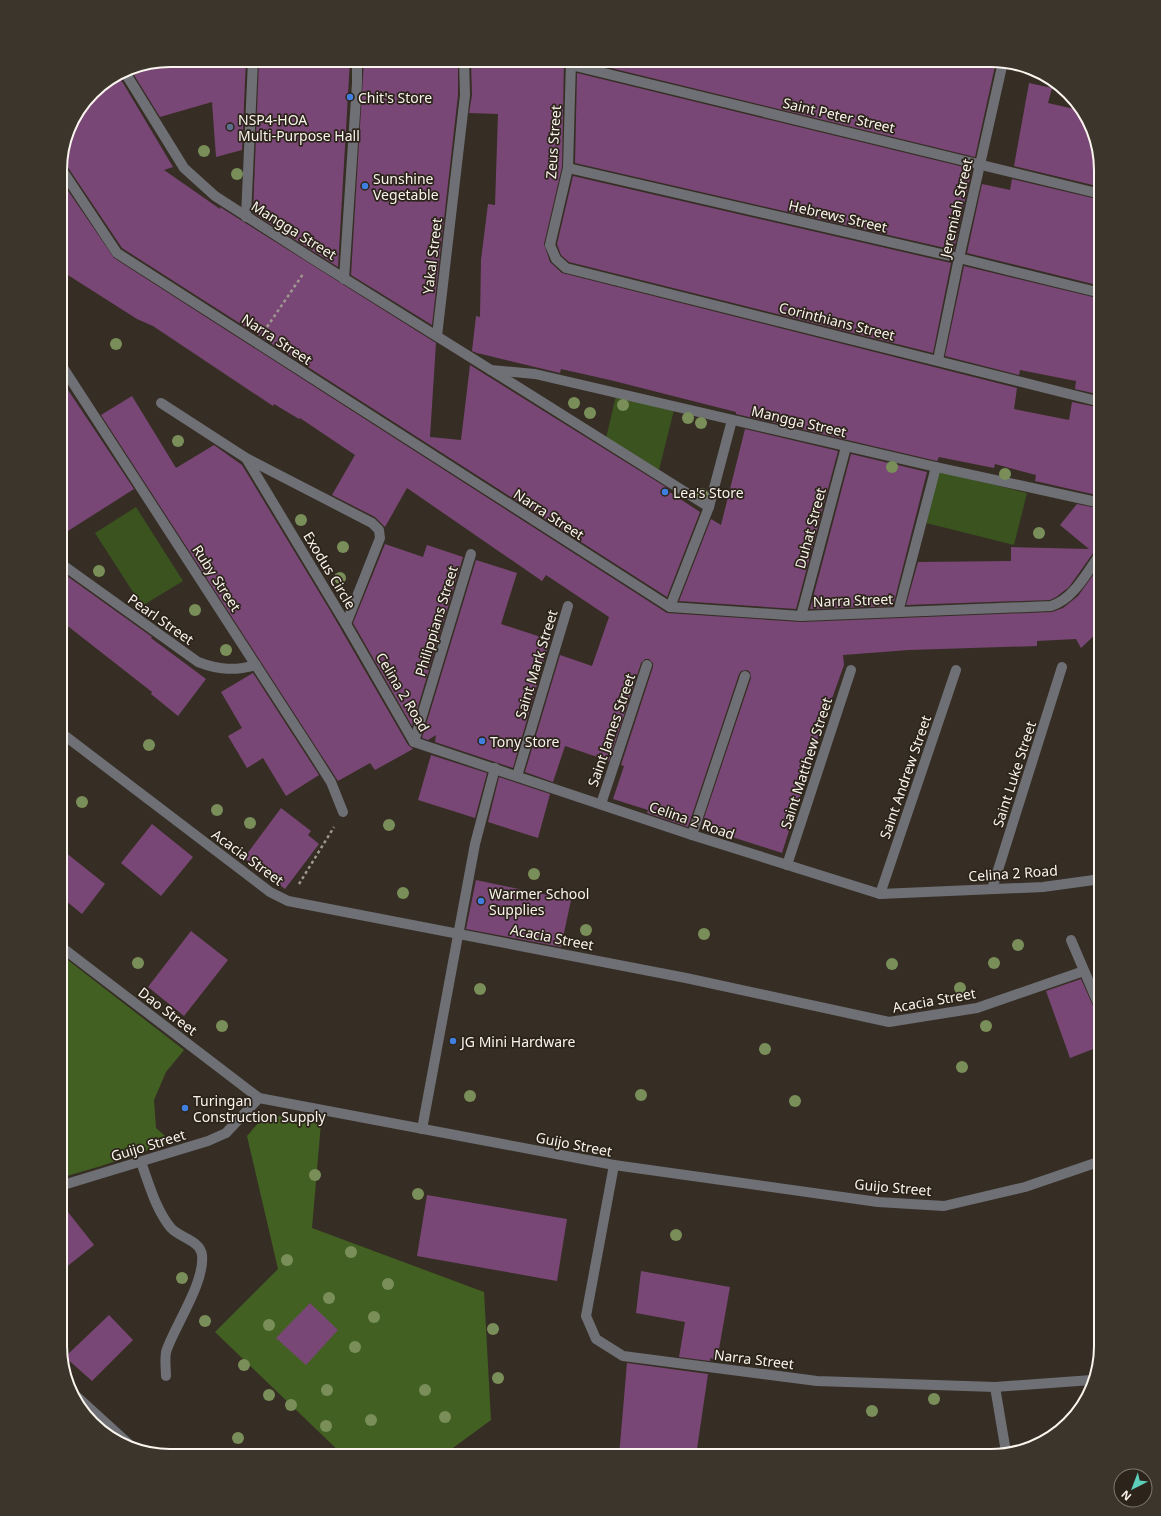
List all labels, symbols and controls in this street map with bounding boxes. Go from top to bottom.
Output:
place label: Chit's Store [358,88,432,107]
marker: Chit's Store [345,92,355,102]
street label: Saint Peter Street [781,93,897,137]
street label: Zeus Street [541,104,565,180]
place label: NSP4-HOA Multi-Purpose Hall [238,110,360,145]
marker: NSP4-HOA Multi-Purpose Hall [225,122,235,132]
street label: Jeremiah Street [935,157,977,261]
place label: Sunshine Vegetable [373,169,439,204]
marker: Sunshine Vegetable [360,181,370,191]
street label: Hebrews Street [787,195,889,237]
street label: Mangga Street [248,196,340,264]
street label: Yakal Street [418,217,446,295]
street label: Corinthians Street [777,297,897,345]
street label: Narra Street [238,309,316,369]
street label: Mangga Street [750,401,848,441]
place label: Lea's Store [673,483,744,502]
street label: Narra Street [510,484,588,544]
street label: Duhat Street [790,485,830,571]
marker: Lea's Store [660,487,670,497]
street label: Exodus Circle [299,528,361,612]
street label: Ruby Street [188,541,246,615]
street label: Philippians Street [410,563,462,679]
street label: Pearl Street [124,589,198,649]
street label: Narra Street [813,589,893,611]
street label: Saint Mark Street [510,607,562,721]
street label: Celina 2 Road [372,649,434,735]
street label: Saint James Street [583,671,639,789]
street label: Saint Matthew Street [776,695,836,831]
street label: Saint Andrew Street [875,713,935,841]
street label: Saint Luke Street [988,718,1040,830]
place label: Tony Store [490,732,559,751]
marker: Tony Store [477,736,487,746]
street label: Celina 2 Road [647,796,737,844]
street label: Acacia Street [208,824,288,890]
street label: Celina 2 Road [968,860,1058,886]
place label: Warmer School Supplies [489,884,589,919]
marker: Warmer School Supplies [476,896,486,906]
street label: Acacia Street [509,920,595,954]
street label: Dao Street [135,983,201,1039]
street label: Acacia Street [891,983,977,1017]
place label: JG Mini Hardware [459,1032,576,1051]
marker: JG Mini Hardware [448,1036,458,1046]
place label: Turingan Construction Supply [193,1091,326,1126]
marker: Turingan Construction Supply [180,1103,190,1113]
street label: Guijo Street [108,1125,188,1165]
street label: Guijo Street [534,1127,614,1161]
street label: Guijo Street [854,1174,932,1200]
street label: Narra Street [713,1345,795,1373]
north arrow [1113,1468,1153,1508]
text: N [1118,1487,1134,1504]

